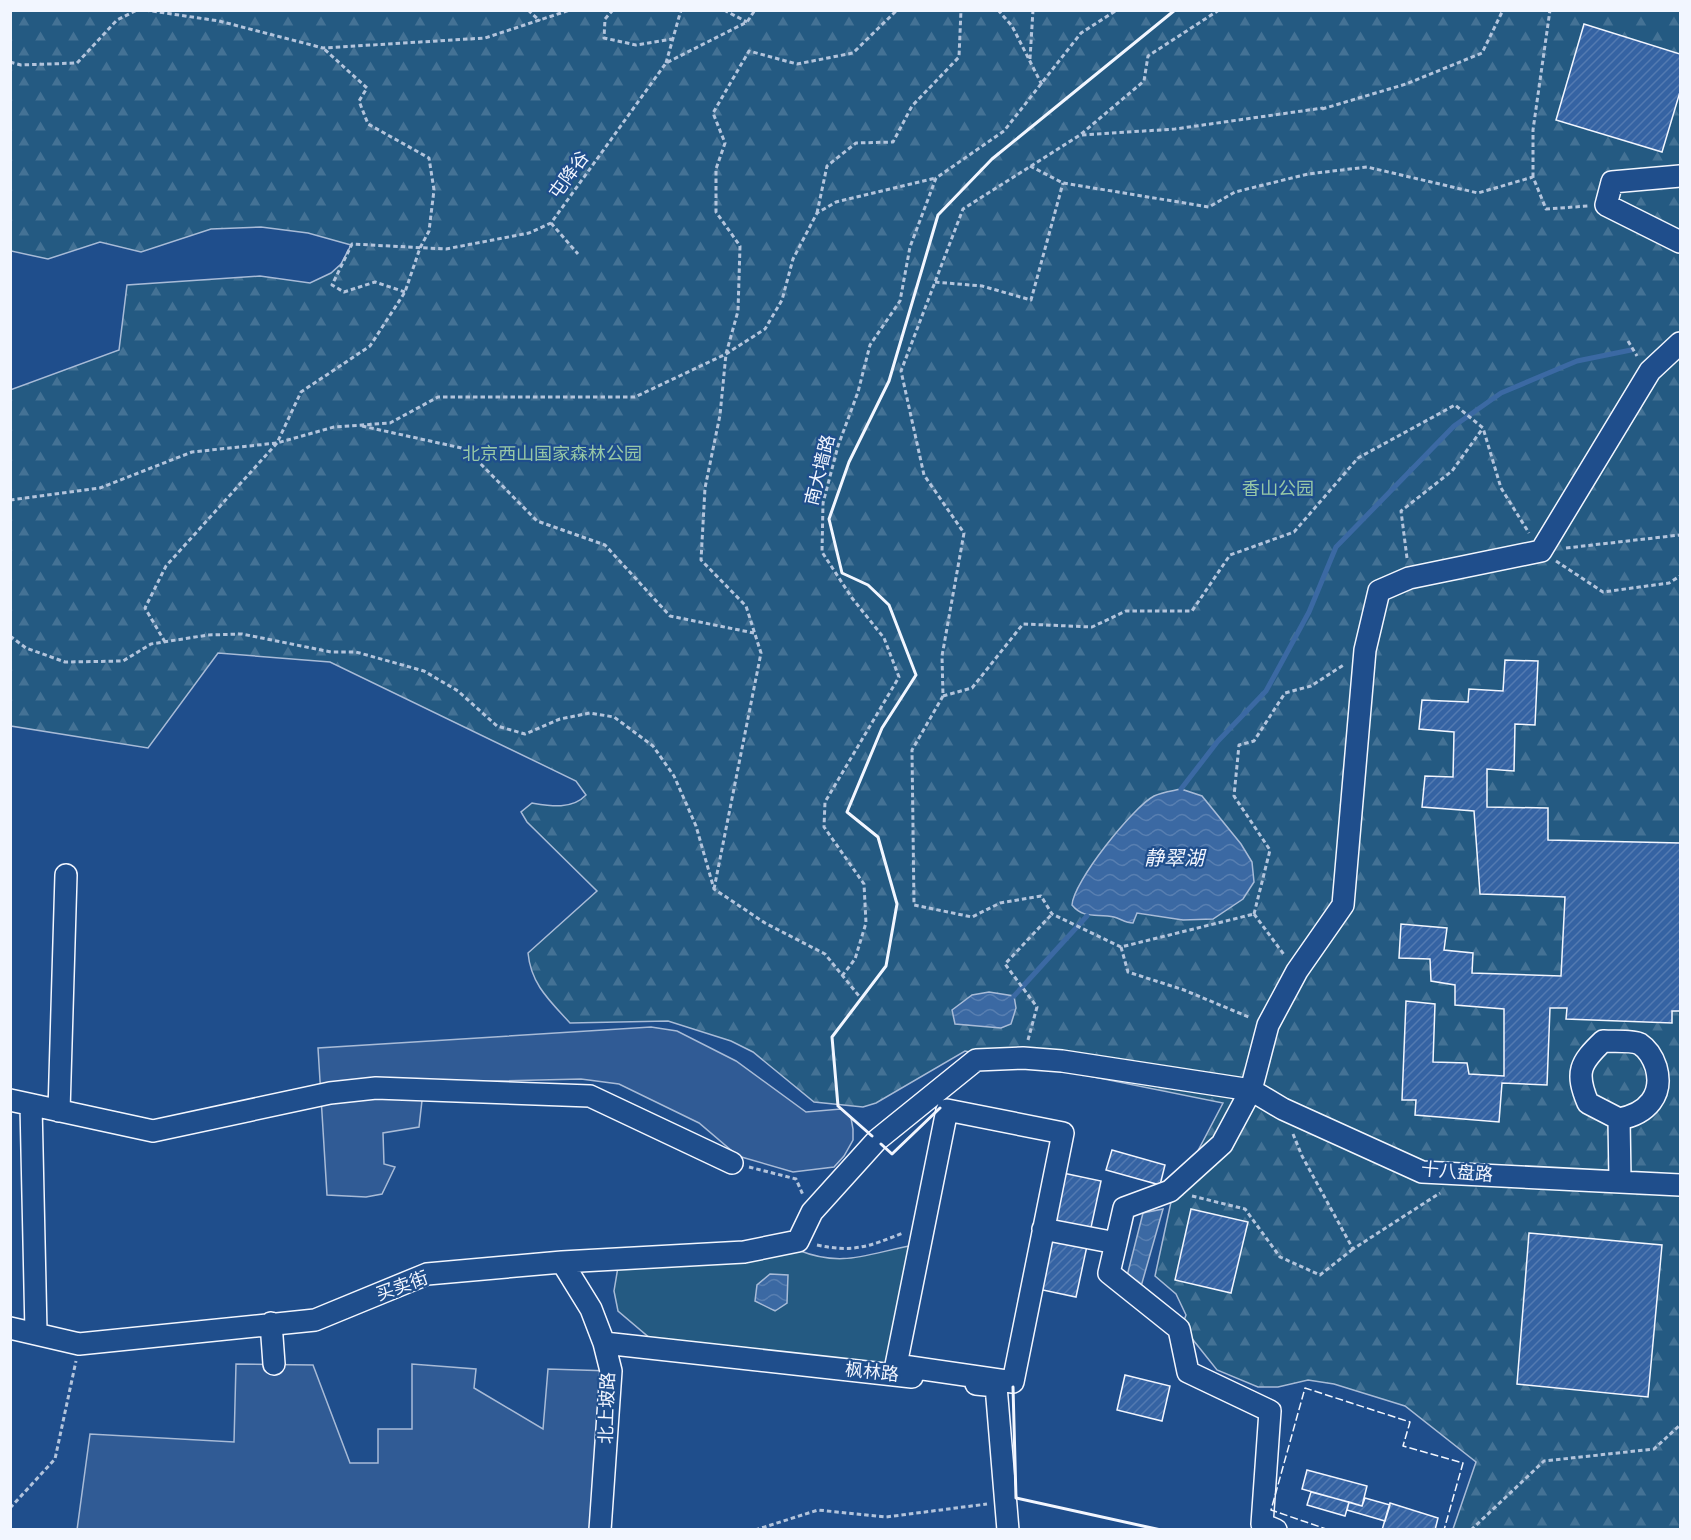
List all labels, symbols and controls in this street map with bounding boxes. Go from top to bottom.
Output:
street label: 屯降谷 [544,147,593,203]
street label: 南大墙路 [801,432,838,507]
park label: 北京西山国家森林公园 [462,443,642,464]
park label: 香山公园 [1242,478,1314,499]
water label: 静翠湖 [1144,846,1207,870]
street label: 十八盘路 [1420,1158,1494,1185]
street label: 买卖街 [373,1266,431,1305]
street label: 枫林路 [844,1358,900,1385]
street label: 北上坡路 [595,1372,618,1444]

